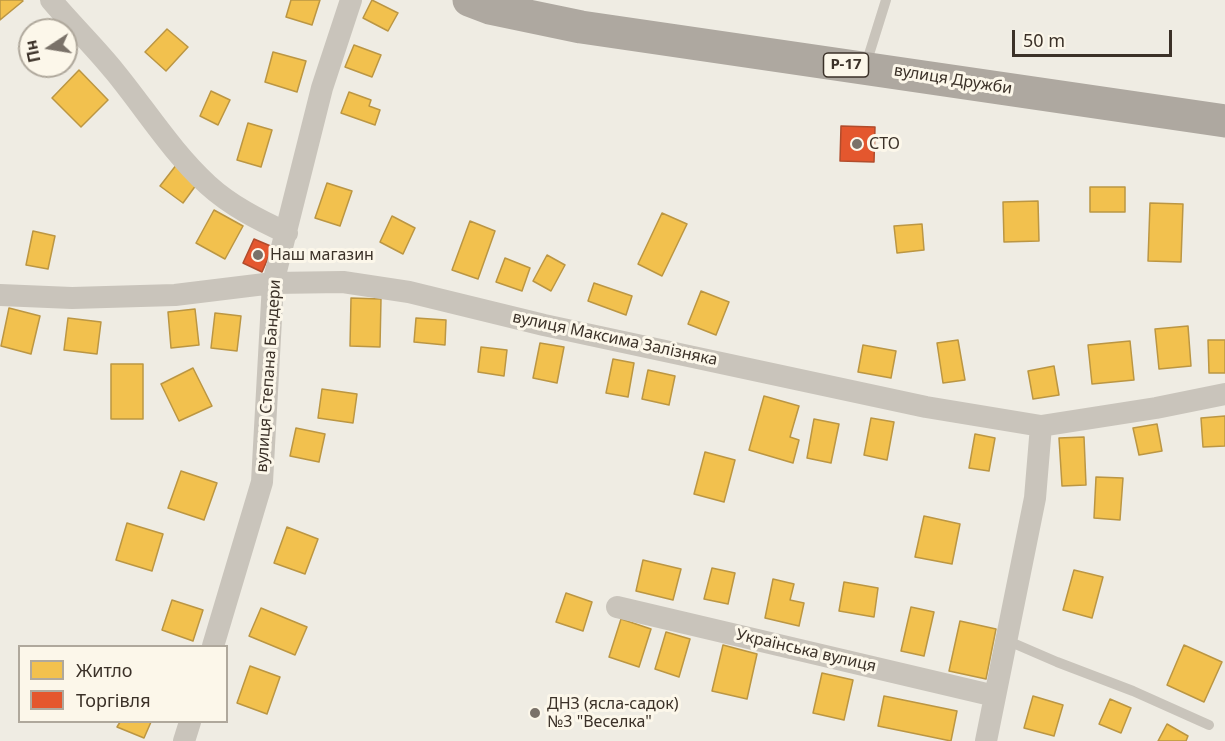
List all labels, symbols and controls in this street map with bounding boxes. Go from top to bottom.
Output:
north arrow [18,18,78,78]
scale bar [1015,18,1176,56]
text: 50 m [1023,28,1065,52]
text: Пн [19,38,45,65]
road number: Р-17 [824,53,868,77]
street label: вулиця Дружби [893,61,1013,99]
place label: СТО [869,134,900,154]
marker: СТО [850,137,864,151]
place label: Наш магазин [270,245,374,265]
marker: Наш магазин [251,248,265,262]
street label: вулиця Степана Бандери [253,279,285,473]
street label: вулиця Максима Залізняка [511,308,719,370]
street label: Українська вулиця [734,626,878,676]
legend [18,645,228,723]
text: Житло [76,658,133,682]
text: Торгівля [76,688,151,712]
place label: ДНЗ (ясла-садок) №3 "Веселка" [547,694,679,732]
marker: ДНЗ (ясла-садок) №3 "Веселка" [528,706,542,720]

